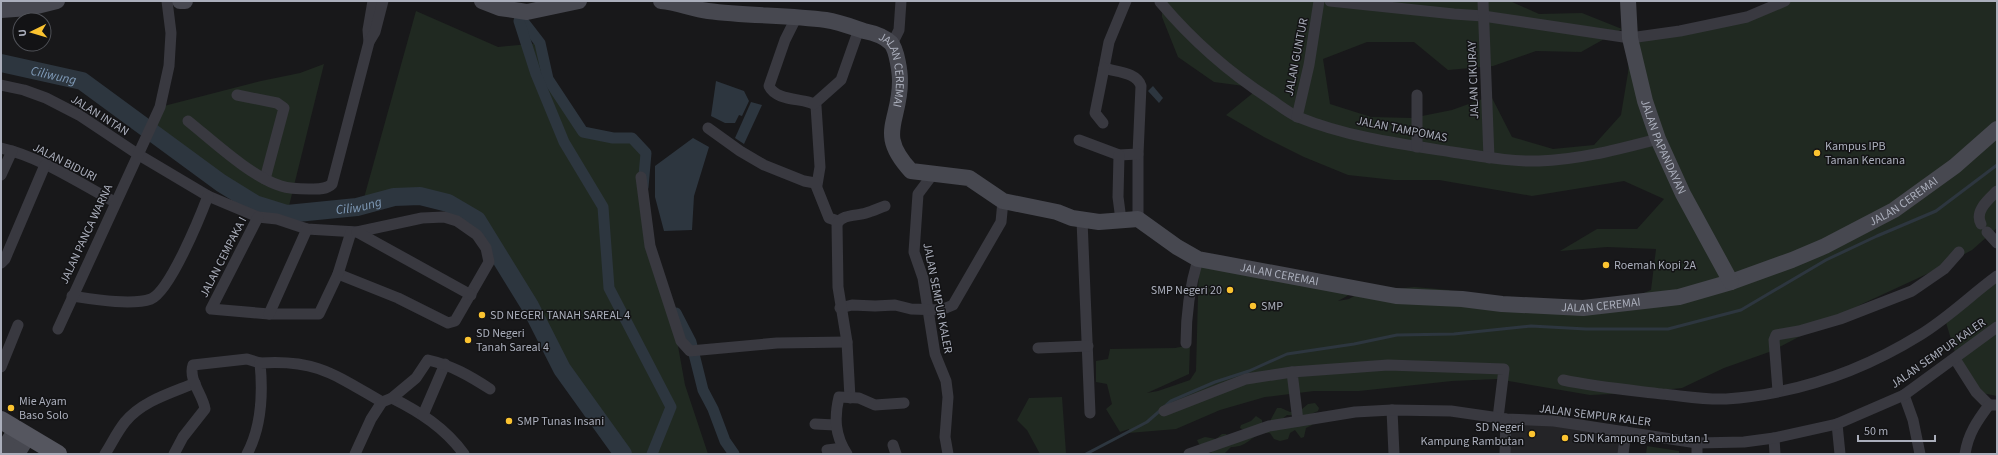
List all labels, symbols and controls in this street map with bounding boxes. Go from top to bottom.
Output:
north arrow [12,12,52,52]
street label: JALAN GUNTUR [1281,17,1312,97]
street label: JALAN CEREMAI [875,28,908,109]
text: U [15,29,30,37]
street label: JALAN CIKURAY [1464,40,1483,119]
water label: Ciliwung [29,62,78,90]
street label: JALAN INTAN [67,91,132,140]
street label: JALAN PAPANDAYAN [1636,97,1690,197]
street label: JALAN TAMPOMAS [1355,112,1449,147]
place label: Kampus IPB Taman Kencana [1825,138,1905,169]
street label: JALAN BIDURI [30,139,100,186]
marker: Kampus IPB Taman Kencana [1812,148,1822,158]
street label: JALAN CEREMAI [1866,173,1942,231]
street label: JALAN PANCA WARNA [56,181,117,287]
water label: Ciliwung [335,193,384,219]
street label: JALAN CEMPAKA I [196,214,251,300]
street label: JALAN SEMPUR KALER [918,241,957,355]
place label: Roemah Kopi 2A [1614,257,1696,274]
street label: JALAN CEREMAI [1239,259,1320,290]
marker: Roemah Kopi 2A [1601,260,1611,270]
place label: SMP Negeri 20 [1151,282,1222,299]
marker: SMP Negeri 20 [1225,285,1235,295]
street label: JALAN CEREMAI [1561,293,1641,317]
place label: SMP [1261,298,1283,315]
marker: SMP [1248,301,1258,311]
place label: SD NEGERI TANAH SAREAL 4 [490,307,630,324]
marker: SD NEGERI TANAH SAREAL 4 [477,310,487,320]
street label: JALAN SEMPUR KALER [1887,314,1989,393]
place label: SD Negeri Tanah Sareal 4 [476,325,549,356]
marker: SD Negeri Tanah Sareal 4 [463,335,473,345]
place label: Mie Ayam Baso Solo [19,393,69,424]
street label: JALAN SEMPUR KALER [1538,400,1652,431]
marker: Mie Ayam Baso Solo [6,403,16,413]
place label: SMP Tunas Insani [517,413,604,430]
marker: SMP Tunas Insani [504,416,514,426]
scale bar [1858,417,1935,443]
place label: SD Negeri Kampung Rambutan [1420,419,1524,450]
text: 50 m [1864,423,1888,440]
marker: SD Negeri Kampung Rambutan [1527,429,1537,439]
place label: SDN Kampung Rambutan 1 [1573,430,1709,447]
marker: SDN Kampung Rambutan 1 [1560,433,1570,443]

